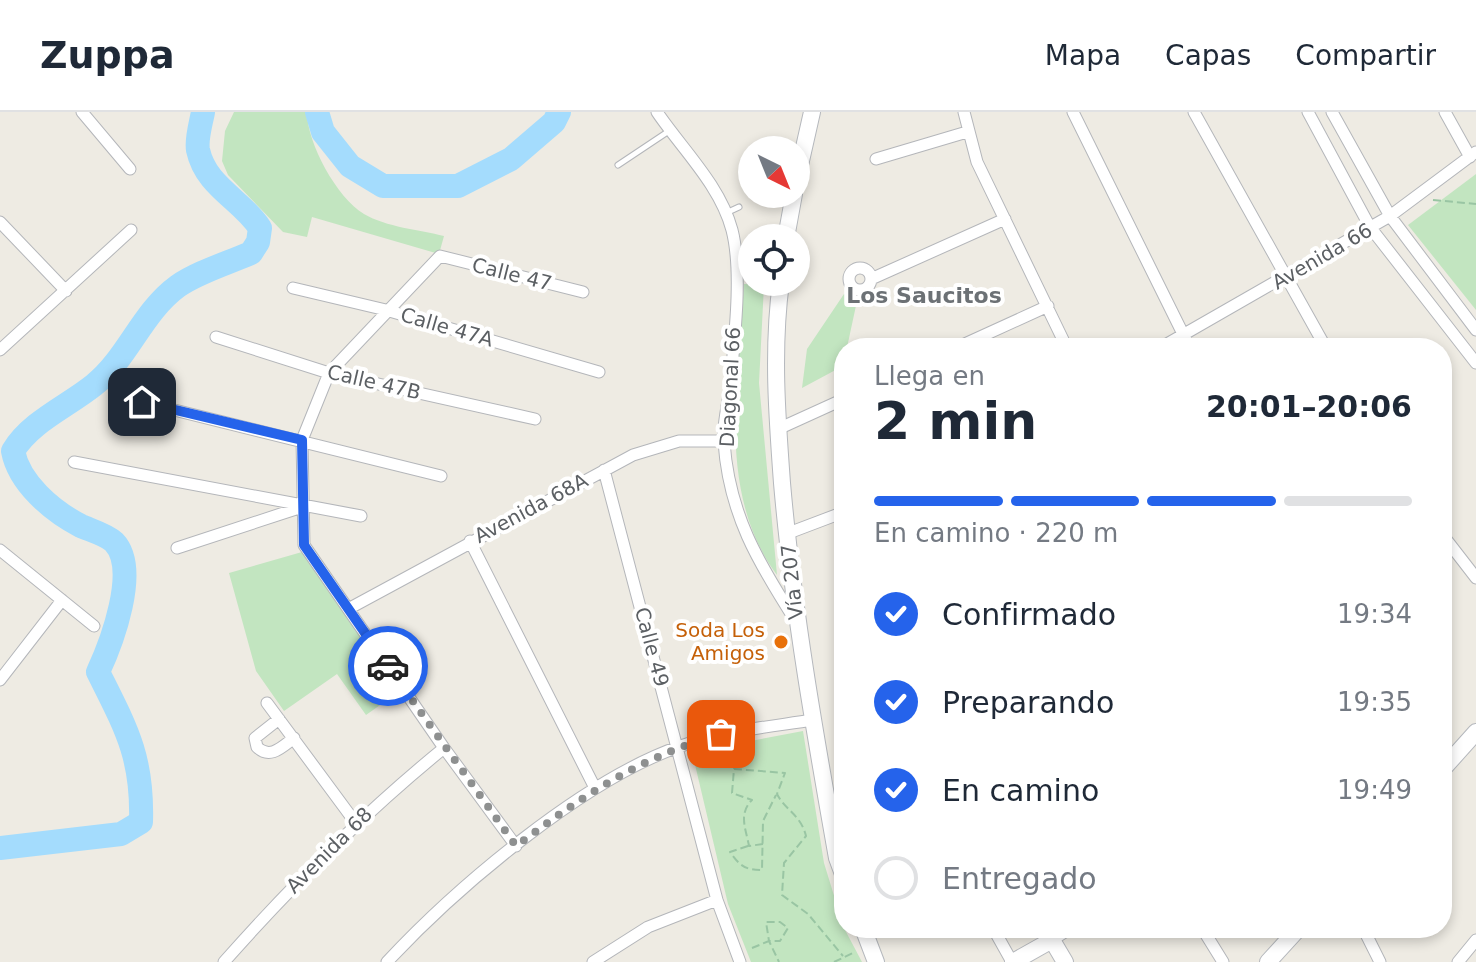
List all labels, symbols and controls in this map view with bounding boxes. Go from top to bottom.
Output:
text: Zuppa [40,33,175,77]
text: Mapa [1045,39,1121,72]
text: Capas [1165,39,1251,72]
text: Compartir [1295,39,1436,72]
north arrow [738,136,810,208]
map controls [738,136,810,296]
street label: Avenida 66 [1268,218,1376,294]
button: locate [738,224,810,296]
street label: Calle 47 [470,253,554,295]
district label: Los Saucitos [846,283,1002,308]
street label: Calle 47A [398,302,496,352]
street label: Diagonal 66 [715,326,745,448]
street label: Calle 47B [325,360,423,404]
text: Llega en [874,361,985,391]
pin [108,368,176,436]
icon: home [120,380,164,424]
text: 20:01–20:06 [1206,389,1412,424]
text: 2 min [874,391,1037,451]
street label: Avenida 68A [470,468,592,548]
text: En camino · 220 m [874,518,1118,548]
street label: Vía 207 [776,543,808,621]
icon: check [874,592,918,636]
text: Confirmado [942,597,1116,632]
text: 19:34 [1337,599,1412,629]
street label: Calle 49 [630,605,674,689]
place label: Soda Los Amigos [675,618,765,665]
courier [348,626,428,706]
marker: Soda Los Amigos [772,633,790,651]
icon: car [366,644,410,688]
icon: check [874,680,918,724]
text: Preparando [942,685,1114,720]
text: 19:35 [1337,687,1412,717]
pin [687,700,755,768]
icon: bag [699,712,743,756]
icon: check [874,768,918,812]
text: En camino [942,773,1099,808]
text: 19:49 [1337,775,1412,805]
street label: Avenida 68 [281,802,377,898]
text: Entregado [942,861,1097,896]

